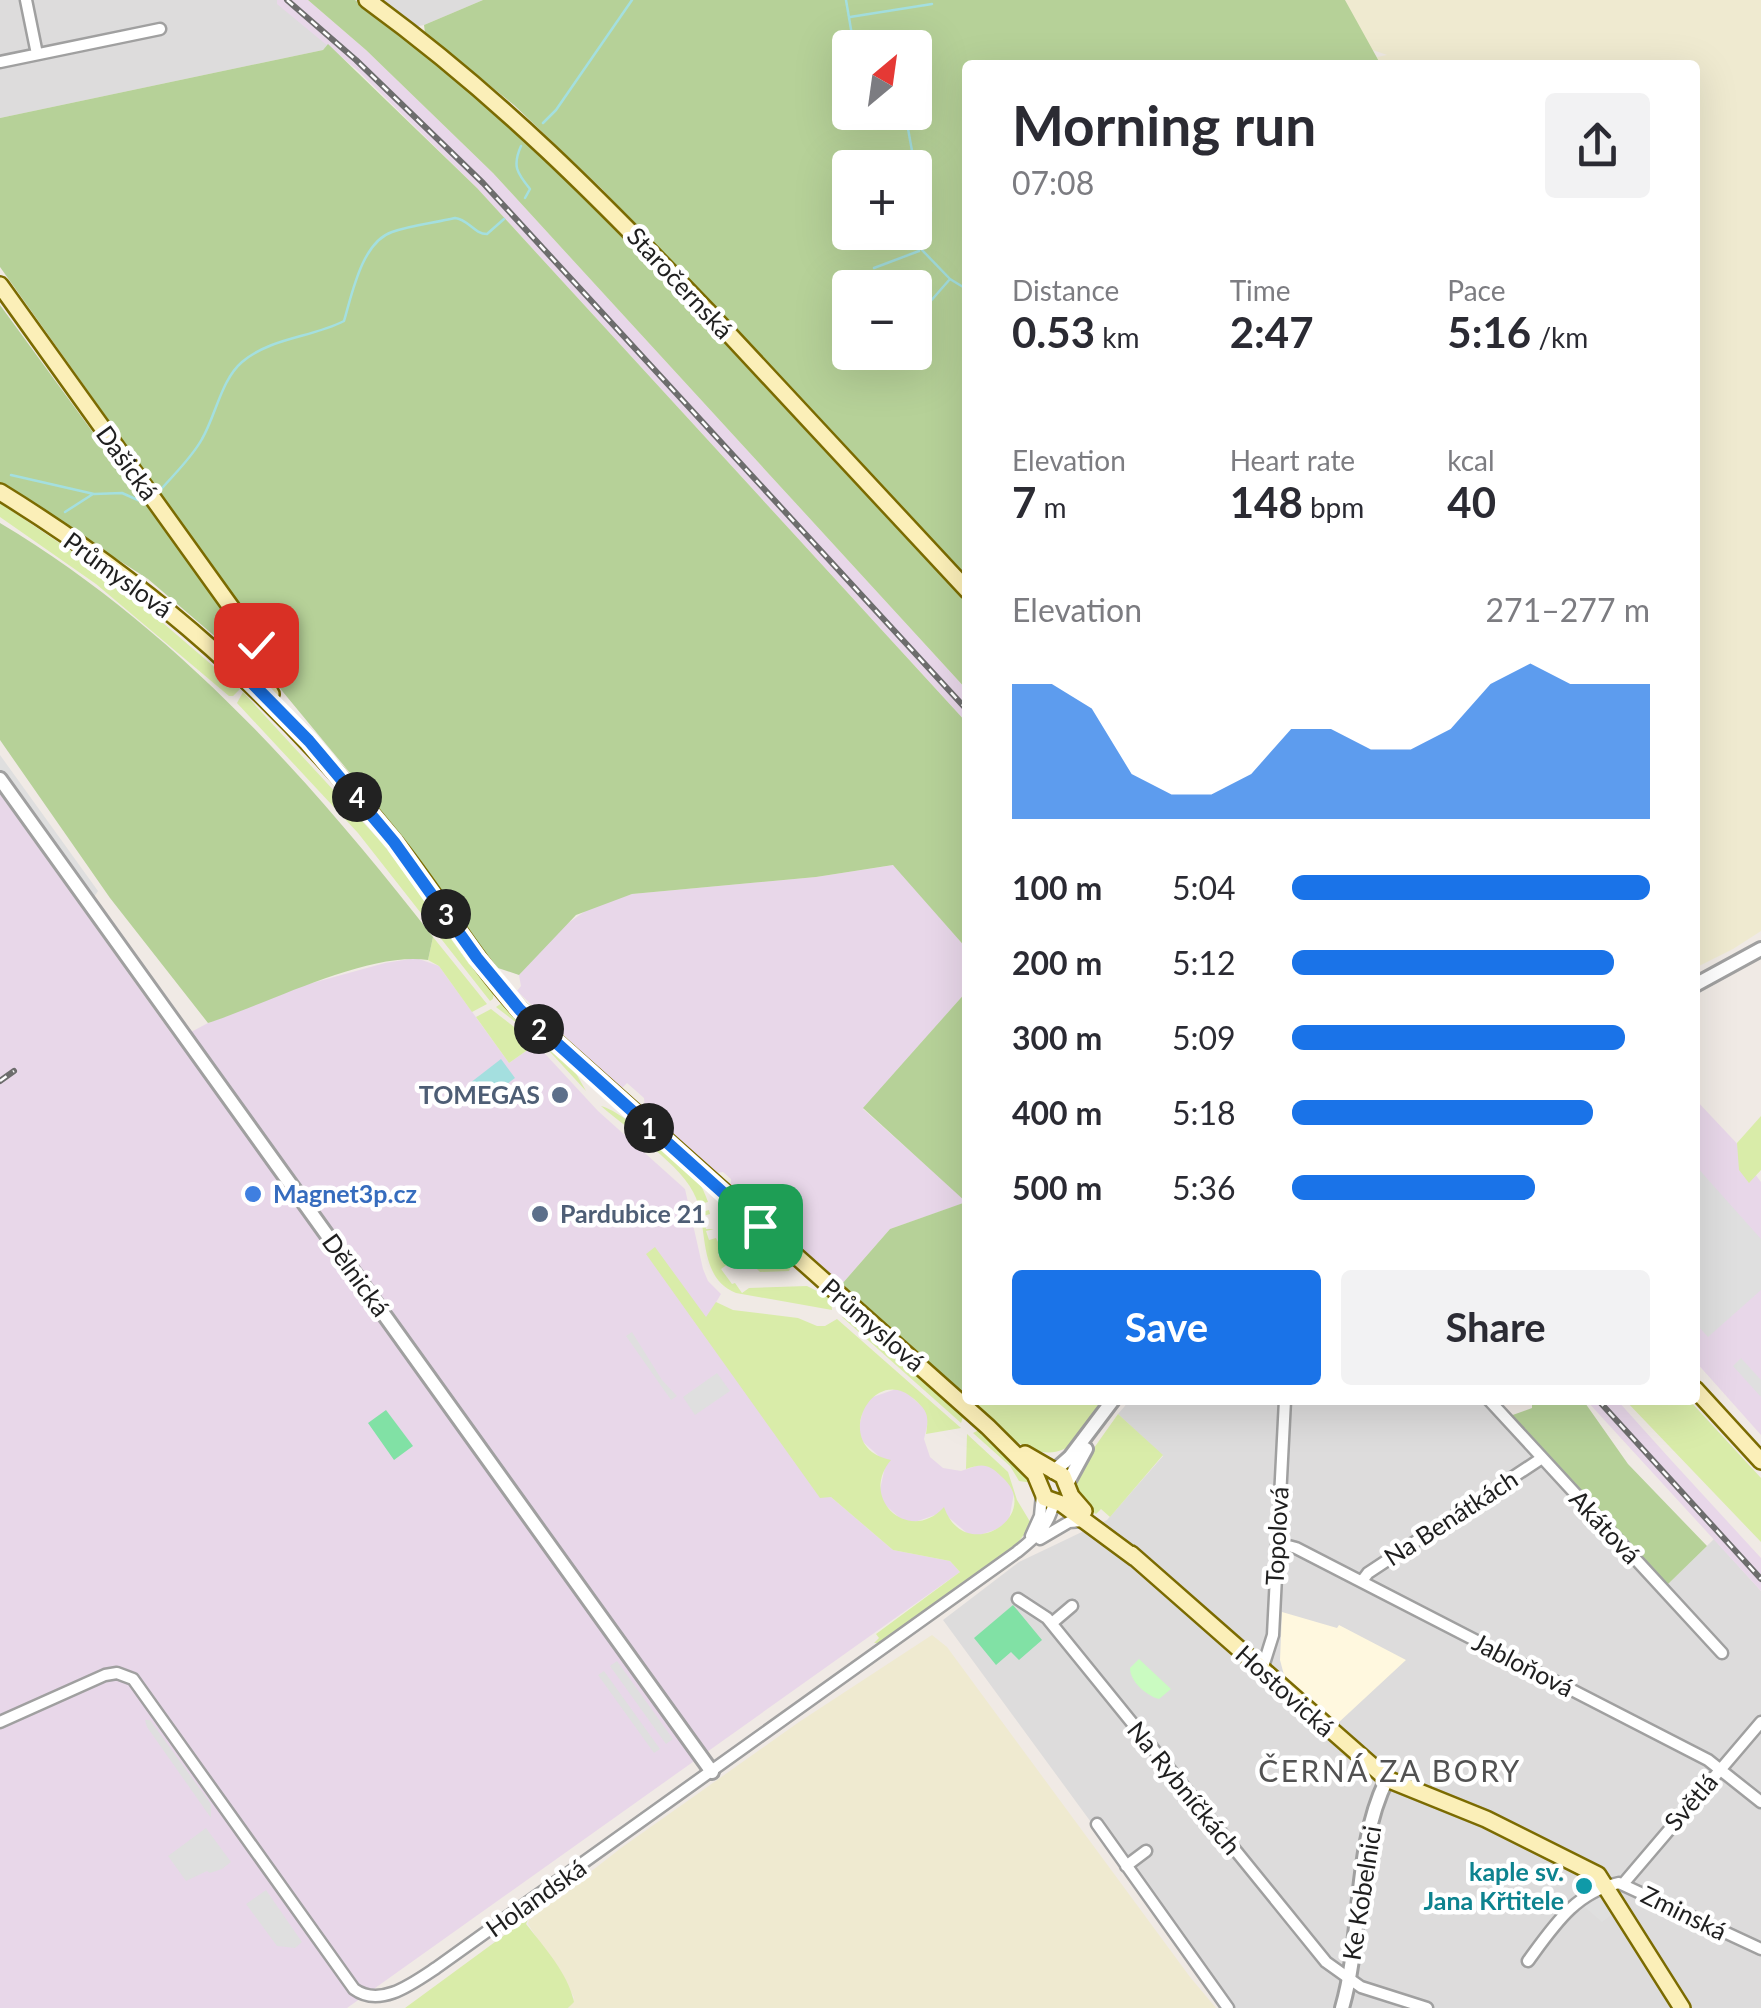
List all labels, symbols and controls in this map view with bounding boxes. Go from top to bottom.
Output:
north arrow [832,30,932,130]
map controls [832,30,932,370]
text: Morning run [1012,92,1316,158]
button: share [1545,93,1650,198]
button: + [832,150,932,250]
text: 07:08 [1012,163,1094,202]
street label: Staročernská [622,220,740,344]
button: − [832,270,932,370]
text: Distance [1012,273,1119,307]
text: Time [1230,273,1291,307]
text: Pace [1447,273,1506,307]
text: 0.53 [1012,307,1095,357]
text: 2:47 [1230,307,1314,357]
text: 5:16 [1447,307,1531,357]
text: km [1095,320,1139,354]
text: /km [1531,320,1588,354]
street label: Dašická [91,419,165,506]
text: Elevation [1012,443,1126,477]
text: Heart rate [1230,443,1355,477]
text: kcal [1447,443,1495,477]
text: 7 [1012,477,1036,527]
text: 148 [1230,477,1303,527]
text: 40 [1447,477,1496,527]
text: m [1036,490,1067,524]
text: bpm [1303,490,1364,524]
street label: Průmyslová [59,525,179,623]
text: Elevation [1012,590,1142,629]
text: 271–277 m [1486,590,1650,629]
pin [214,603,299,688]
icon: check [229,618,284,673]
pin: 4 [332,772,382,822]
text: 4 [349,780,365,814]
text: 100 m [1012,868,1102,907]
text: 5:04 [1172,868,1236,907]
pin: 3 [421,889,471,939]
text: 3 [438,897,454,931]
text: 200 m [1012,943,1102,982]
text: 5:12 [1172,943,1236,982]
pin: 2 [514,1004,564,1054]
text: 2 [531,1012,547,1046]
text: 300 m [1012,1018,1102,1057]
text: 5:09 [1172,1018,1236,1057]
place label: TOMEGAS [419,1079,540,1109]
marker: TOMEGAS [549,1084,571,1106]
text: 400 m [1012,1093,1102,1132]
text: 5:18 [1172,1093,1236,1132]
pin: 1 [624,1103,674,1153]
text: 1 [641,1111,657,1145]
text: 500 m [1012,1168,1102,1207]
text: 5:36 [1172,1168,1236,1207]
place label: Magnet3p.cz [273,1178,417,1208]
marker: Magnet3p.cz [242,1183,264,1205]
pin [718,1184,803,1269]
place label: Pardubice 21 [560,1198,706,1228]
icon: arrive [733,1199,788,1254]
marker: Pardubice 21 [529,1203,551,1225]
street label: Dělnická [317,1227,397,1322]
button: Save [1012,1270,1321,1385]
button: Share [1341,1270,1650,1385]
street label: Průmyslová [816,1271,931,1377]
street label: Na Benátkách [1378,1463,1523,1571]
street label: Akátová [1564,1483,1647,1569]
street label: Topolová [1258,1486,1294,1586]
street label: Jabloňová [1468,1626,1579,1702]
street label: Hostovická [1230,1638,1341,1742]
street label: Na Rybníčkách [1122,1715,1248,1860]
district label: ČERNÁ ZA BORY [1258,1752,1522,1788]
street label: Světlá [1657,1767,1723,1836]
street label: Ke Kobelnici [1336,1823,1386,1962]
street label: Holandská [480,1852,591,1942]
place label: kaple sv. Jana Křtitele [1423,1856,1564,1915]
marker: kaple sv. Jana Křtitele [1573,1875,1595,1897]
street label: Zminská [1637,1879,1732,1946]

